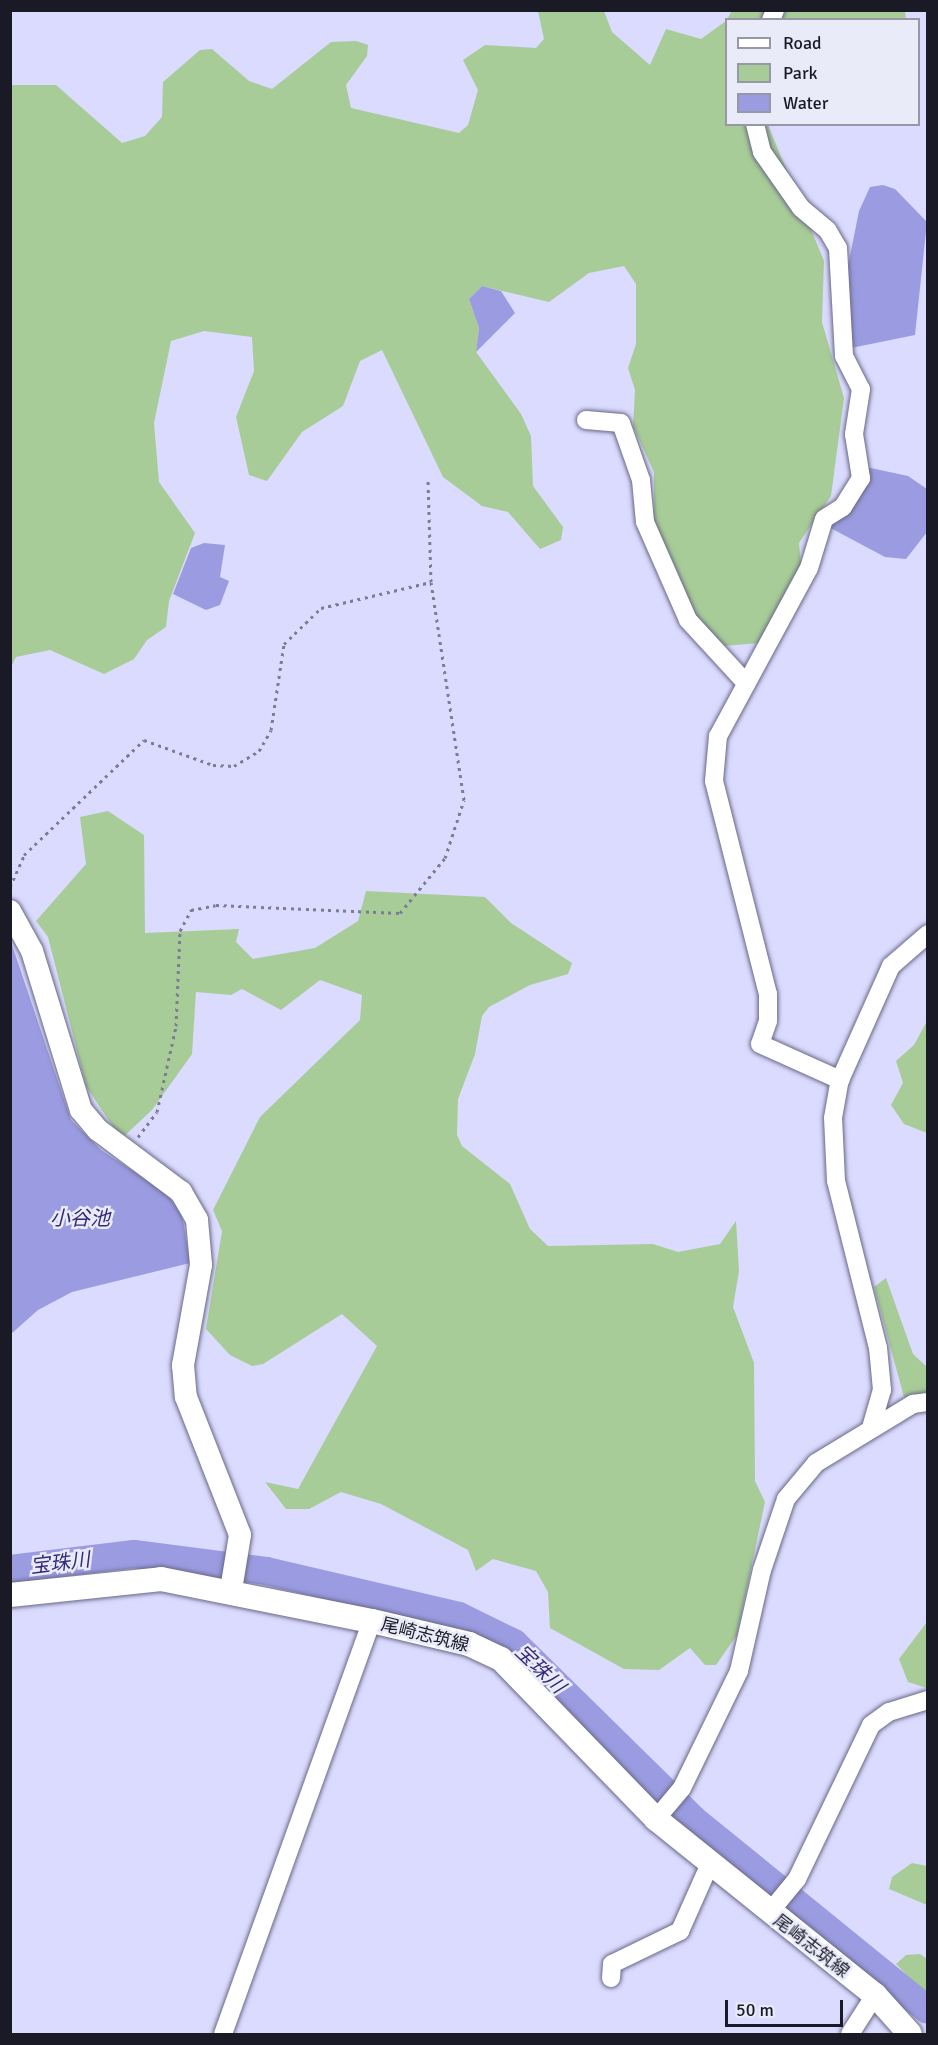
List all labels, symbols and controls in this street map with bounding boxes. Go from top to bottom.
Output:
legend [725,18,920,126]
text: Road [783,32,822,54]
text: Park [783,62,818,84]
text: Water [783,92,828,114]
water label: 小谷池 [50,1206,110,1230]
water label: 宝珠川 [29,1547,91,1579]
street label: 尾崎志筑線 [379,1614,471,1656]
water label: 宝珠川 [510,1640,570,1698]
street label: 尾崎志筑線 [769,1910,853,1982]
scale bar [728,1988,846,2026]
text: 50 m [736,1999,774,2021]

